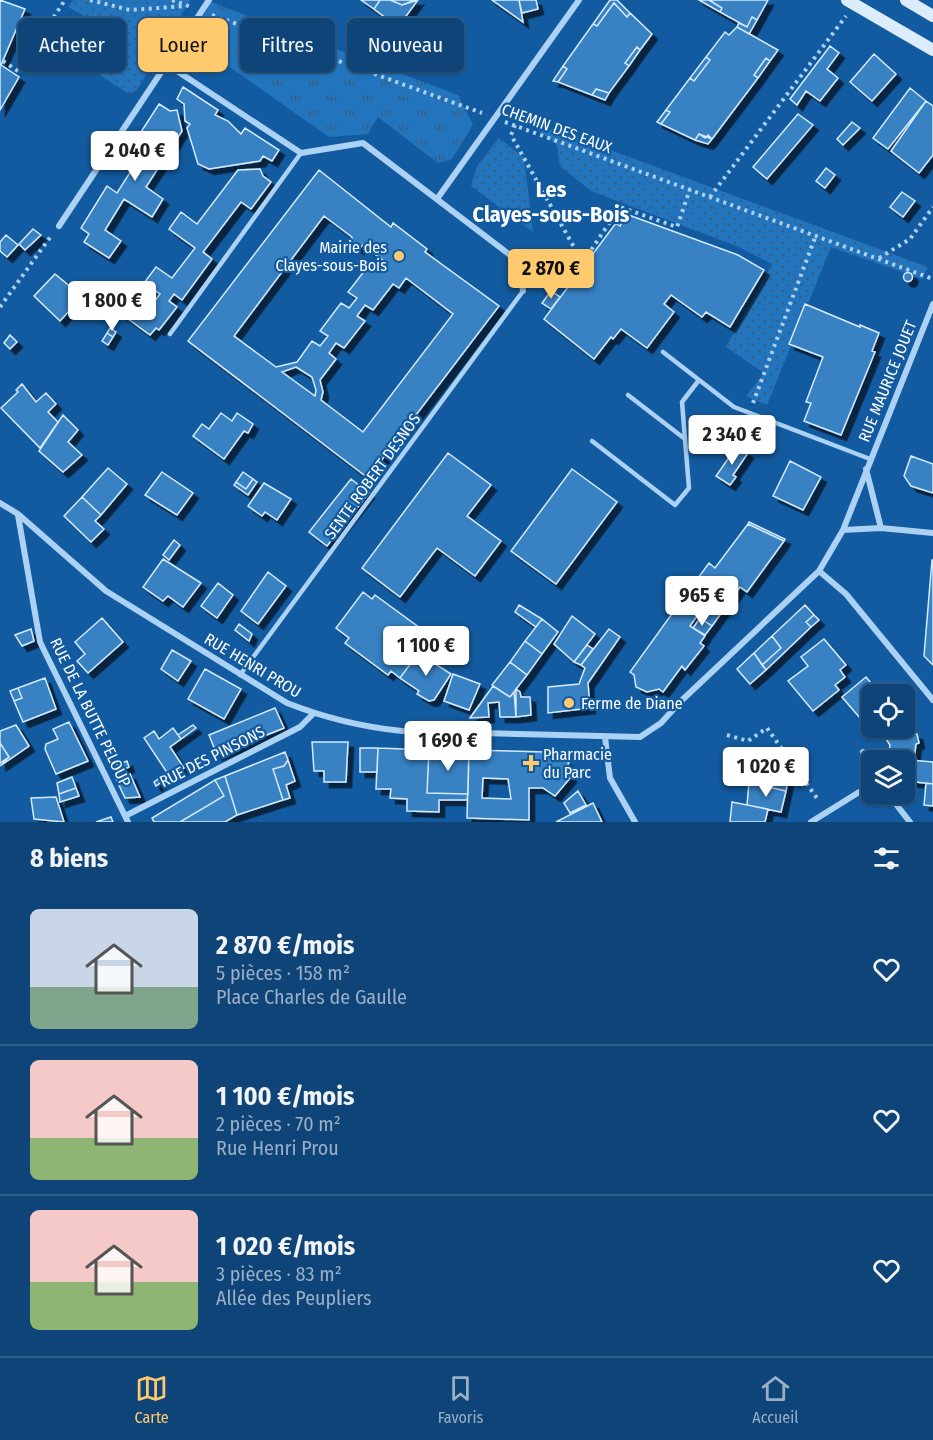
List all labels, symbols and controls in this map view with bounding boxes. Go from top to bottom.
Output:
chip: Acheter [18,18,126,72]
chip: Louer [138,18,228,72]
chip: Filtres [240,18,335,72]
chip: Nouveau [347,18,464,72]
street label: CHEMIN DES EAUX [499,100,615,157]
pin: 2 040 € [80,131,190,182]
text: 2 040 € [105,138,165,162]
district label: Les Clayes-sous-Bois [473,176,630,228]
place label: Mairie des Clayes-sous-Bois [276,238,387,275]
marker: Mairie des Clayes-sous-Bois [392,249,406,263]
pin: 2 870 € [496,249,606,300]
text: 2 870 € [522,256,580,280]
pin: 1 800 € [57,281,167,332]
text: 1 800 € [82,288,142,312]
street label: RUE MAURICE JOUET [854,317,921,445]
street label: SENTE ROBERT DESNOS [320,410,424,543]
pin: 2 340 € [677,415,787,466]
text: 2 340 € [703,422,761,446]
pin: 965 € [660,576,744,627]
text: 965 € [679,583,725,607]
pin: 1 100 € [371,626,481,677]
street label: RUE HENRI PROU [201,629,304,702]
text: 1 100 € [397,633,455,657]
street label: RUE DE LA BUTTE PELOUP [46,635,135,790]
map controls [861,684,915,804]
button: locate [861,684,915,738]
place label: Ferme de Diane [581,694,683,713]
marker: Ferme de Diane [562,696,576,710]
pin: 1 690 € [393,721,503,772]
street label: RUE DES PINSONS [156,722,268,791]
text: 1 690 € [419,728,477,752]
place label: Pharmacie du Parc [543,745,612,782]
pin: 1 020 € [711,747,821,798]
button: layers [861,750,915,804]
text: 1 020 € [737,754,795,778]
marker: Pharmacie du Parc [524,756,538,770]
icon: filters [870,842,903,875]
text: 8 biens [30,843,108,874]
text: 2 870 €/mois [216,930,354,961]
icon: home [78,933,150,1005]
icon: heart [870,953,903,986]
text: 5 pièces · 158 m² [216,961,350,985]
text: Place Charles de Gaulle [216,985,407,1009]
text: 1 100 €/mois [216,1081,354,1112]
icon: home [78,1084,150,1156]
icon: heart [870,1104,903,1137]
text: 2 pièces · 70 m² [216,1112,341,1136]
text: Rue Henri Prou [216,1136,339,1160]
text: 1 020 €/mois [216,1231,355,1262]
icon: home [78,1234,150,1306]
icon: heart [870,1254,903,1287]
text: 3 pièces · 83 m² [216,1262,342,1286]
text: Allée des Peupliers [216,1286,372,1310]
tab: Carte [134,1372,169,1427]
tab: Favoris [438,1372,483,1427]
tab: Accueil [752,1372,799,1427]

